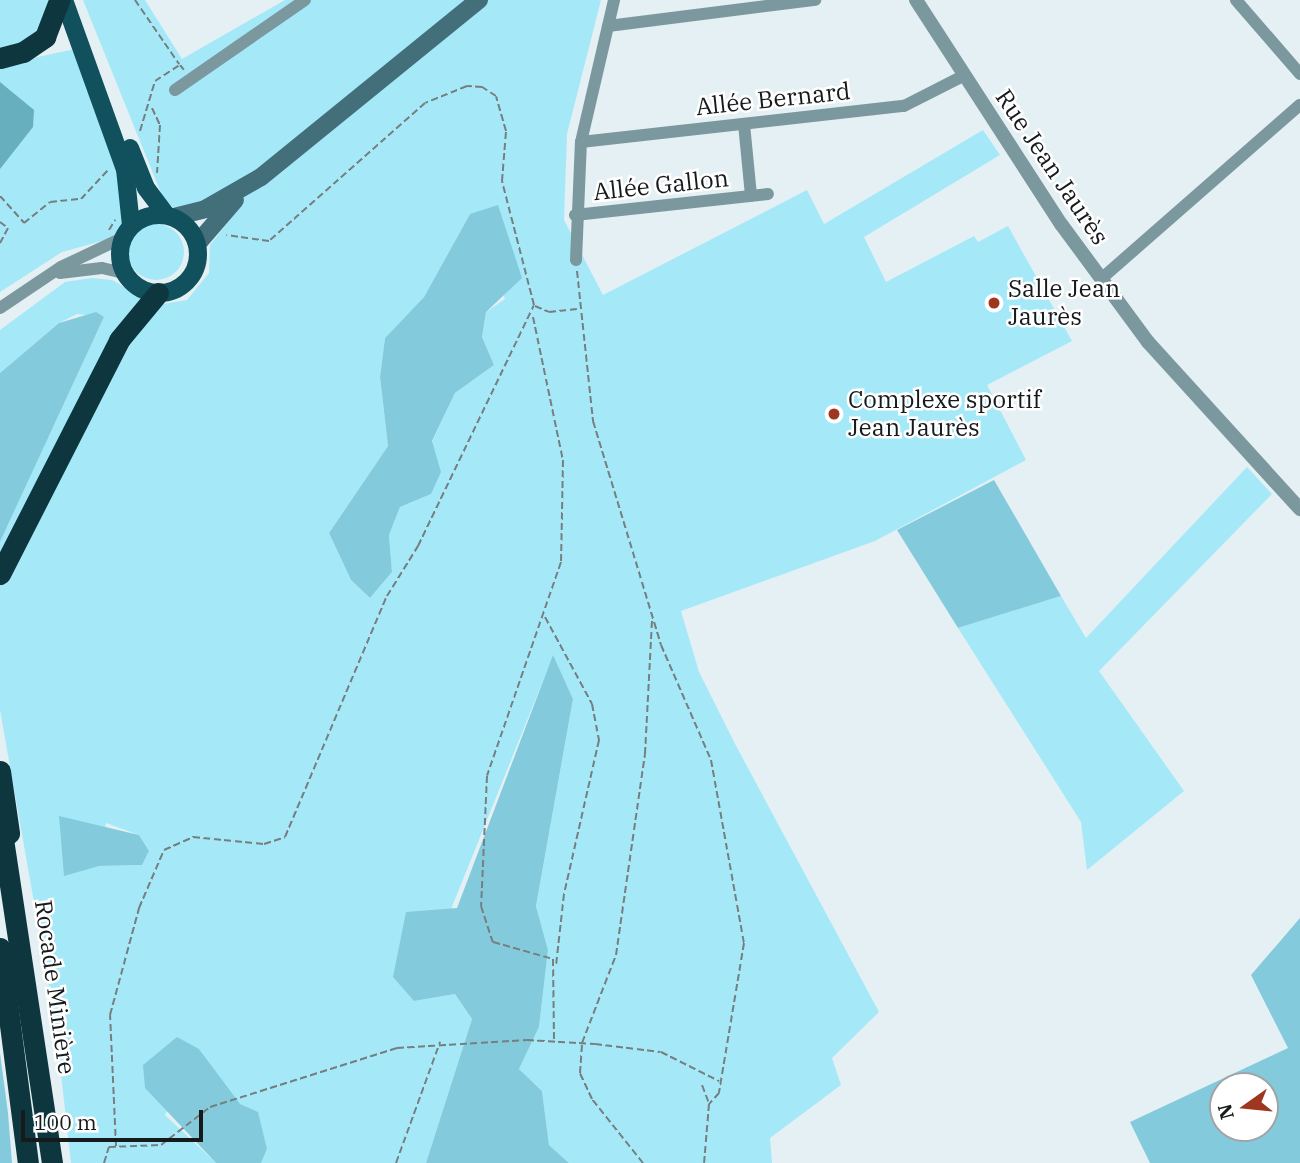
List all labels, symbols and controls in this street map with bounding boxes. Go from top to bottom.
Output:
street label: Allée Bernard [694,77,852,121]
street label: Rue Jean Jaurès [989,84,1115,250]
street label: Allée Gallon [592,164,730,206]
place label: Salle Jean Jaurès [1008,275,1120,331]
marker: Salle Jean Jaurès [986,295,1002,311]
place label: Complexe sportif Jean Jaurès [848,386,1041,442]
marker: Complexe sportif Jean Jaurès [826,406,842,422]
street label: Rocade Minière [29,898,81,1076]
north arrow [1209,1072,1279,1142]
scale bar [24,1096,206,1140]
text: N [1212,1102,1239,1122]
text: 100 m [34,1108,97,1136]

